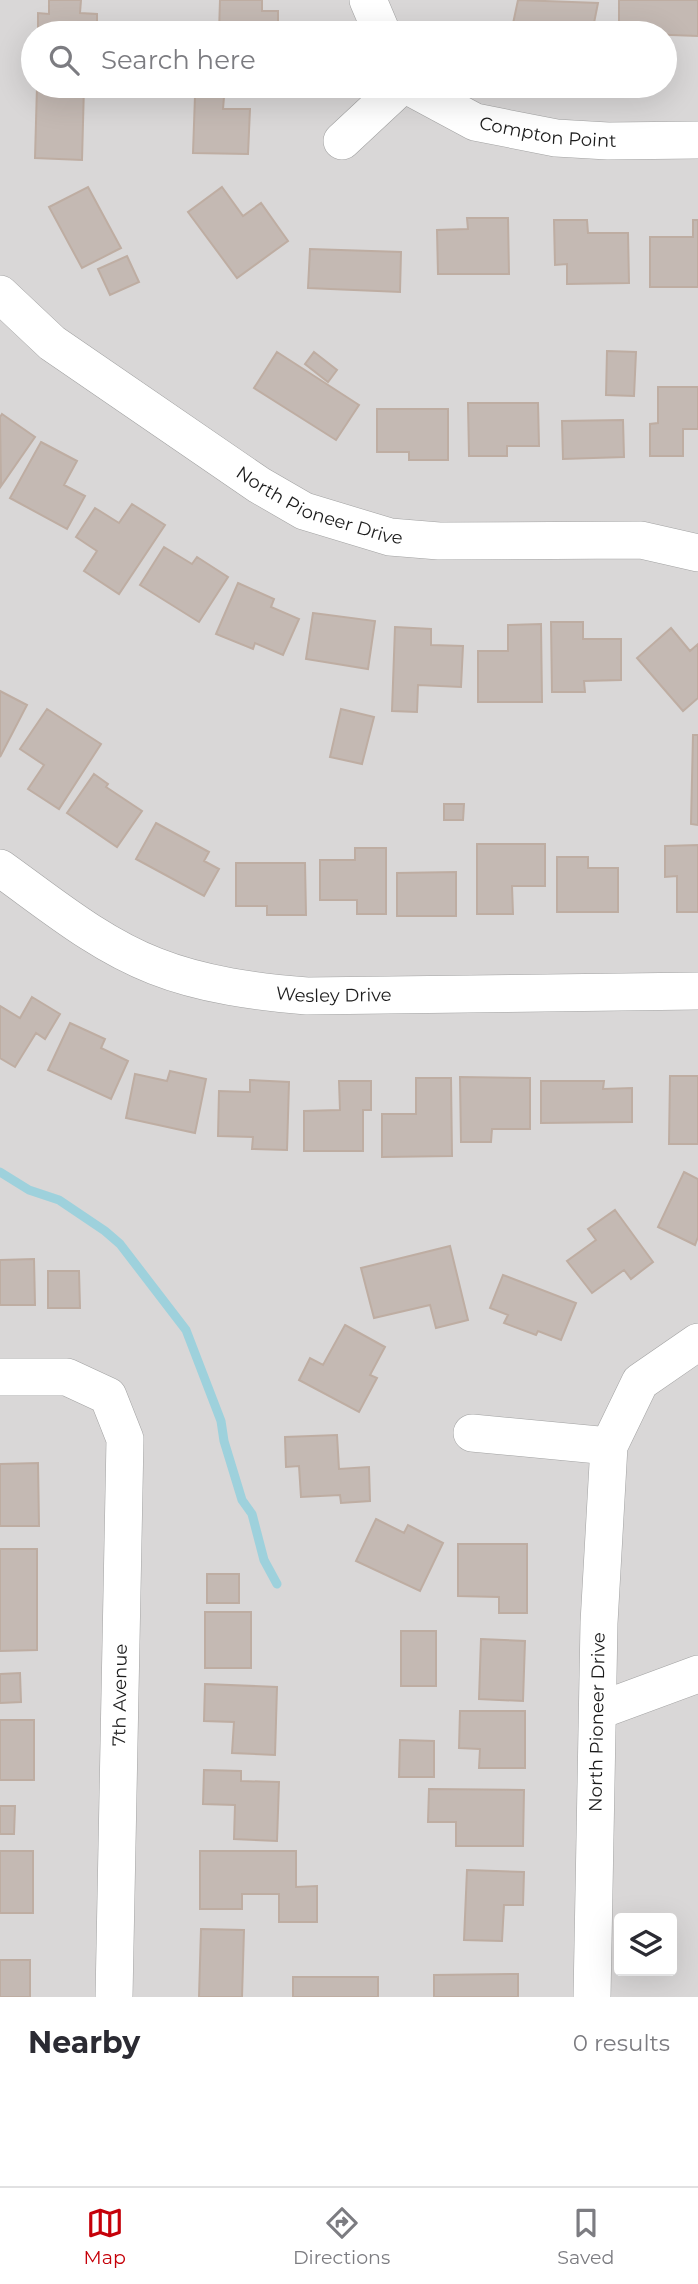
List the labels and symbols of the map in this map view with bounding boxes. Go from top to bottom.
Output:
street label: Compton Point [477,112,617,152]
street label: North Pioneer Drive [232,462,404,549]
street label: Wesley Drive [275,982,392,1007]
street label: North Pioneer Drive [584,1632,610,1812]
street label: 7th Avenue [108,1643,132,1746]

